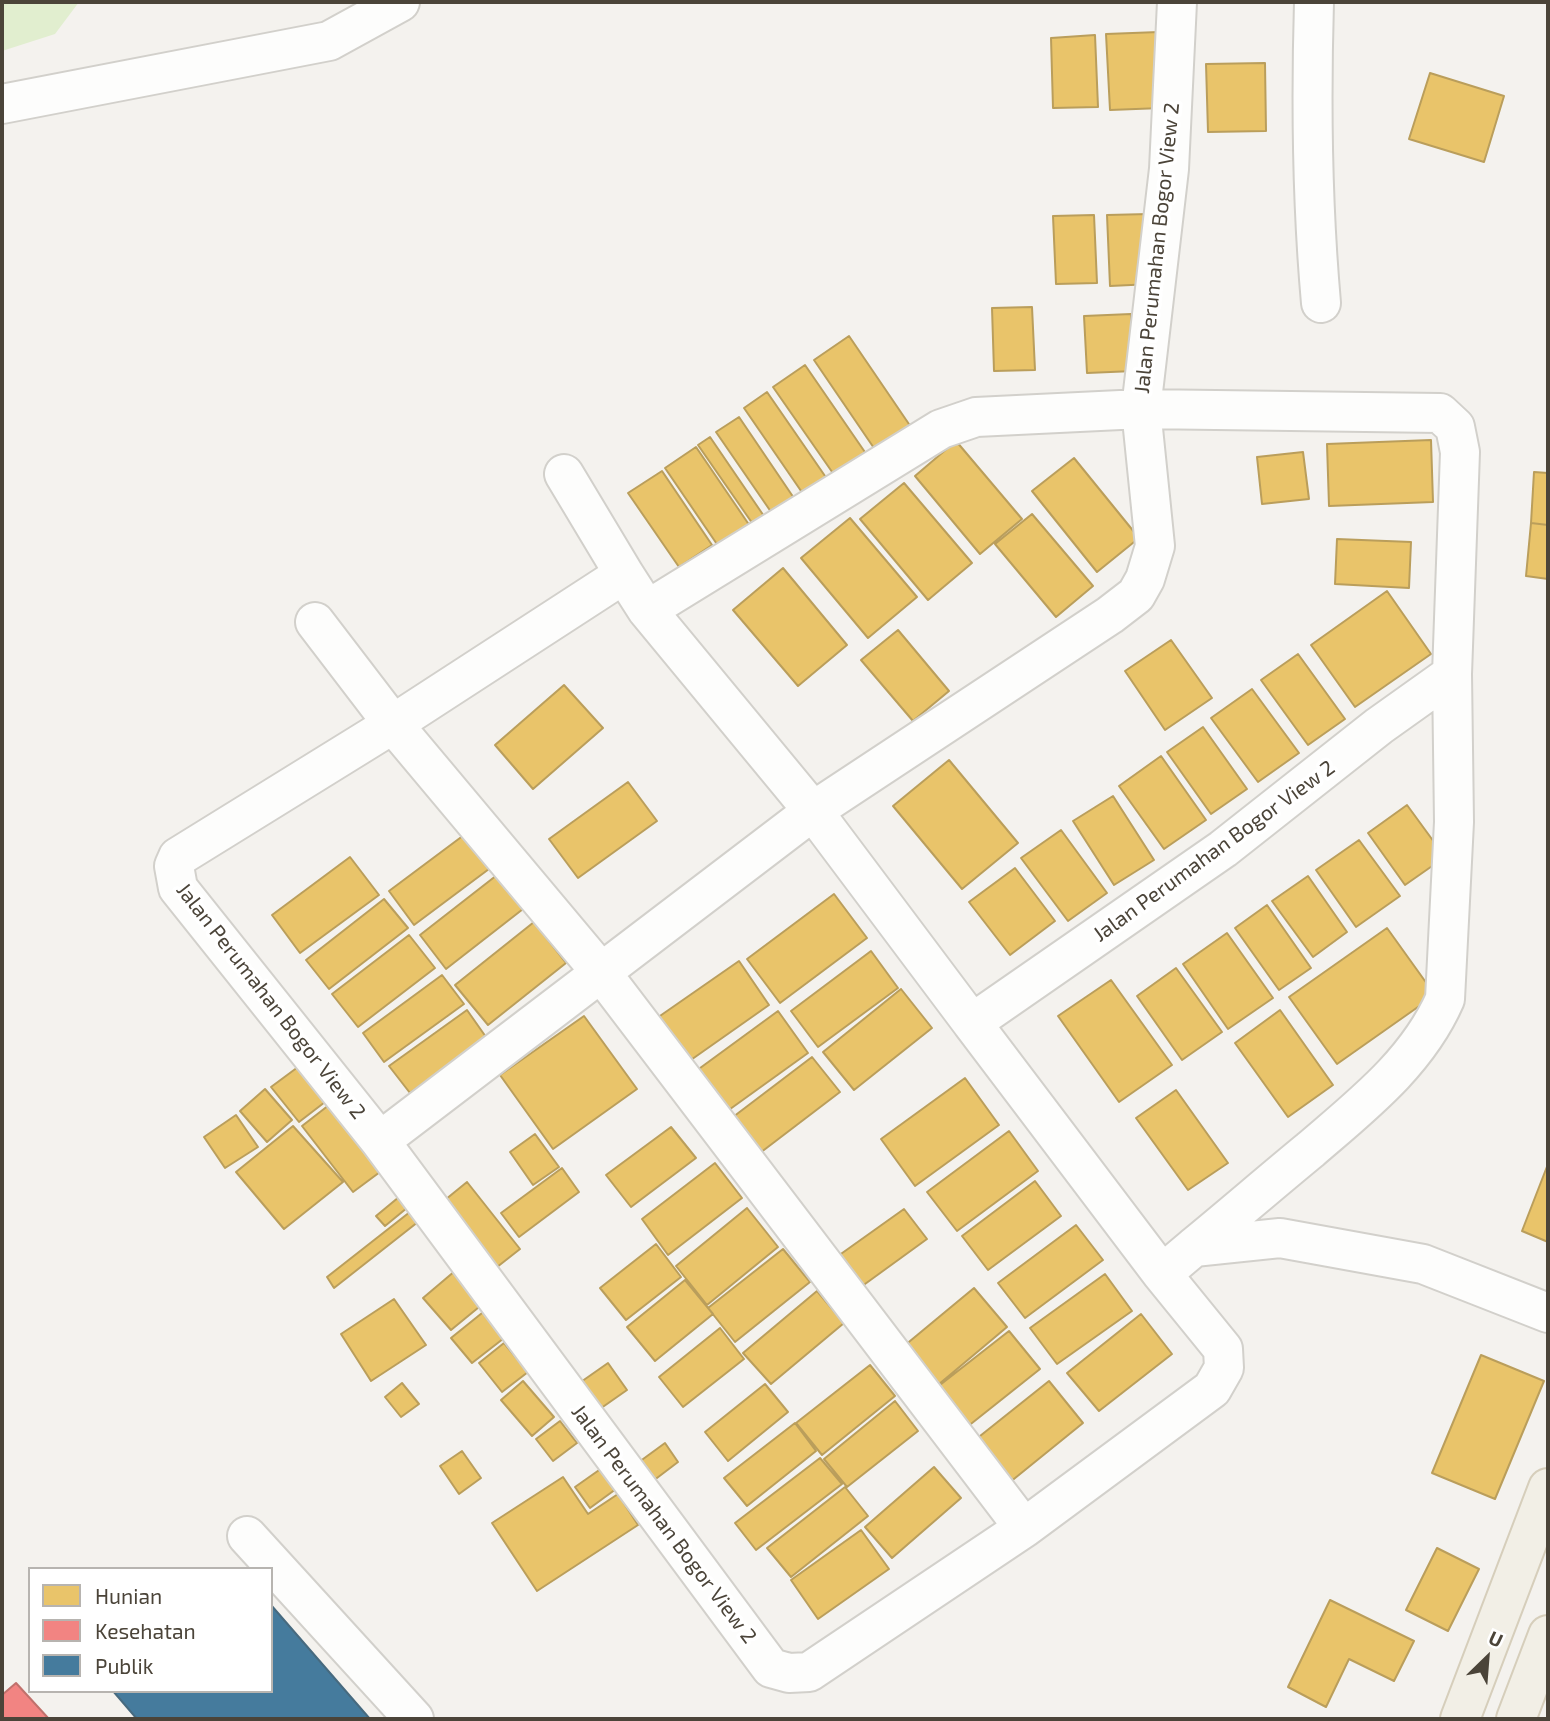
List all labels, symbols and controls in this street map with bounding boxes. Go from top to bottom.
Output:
street label: Jalan Perumahan Bogor View 2 [1129,101,1185,395]
street label: Jalan Perumahan Bogor View 2 [1088,755,1340,947]
street label: Jalan Perumahan Bogor View 2 [171,878,371,1124]
street label: Jalan Perumahan Bogor View 2 [566,1400,762,1648]
legend [28,1567,273,1693]
text: Hunian [95,1583,162,1608]
text: Kesehatan [95,1618,196,1643]
north arrow [1452,1623,1522,1693]
text: U [1485,1625,1507,1652]
text: Publik [95,1653,153,1678]

